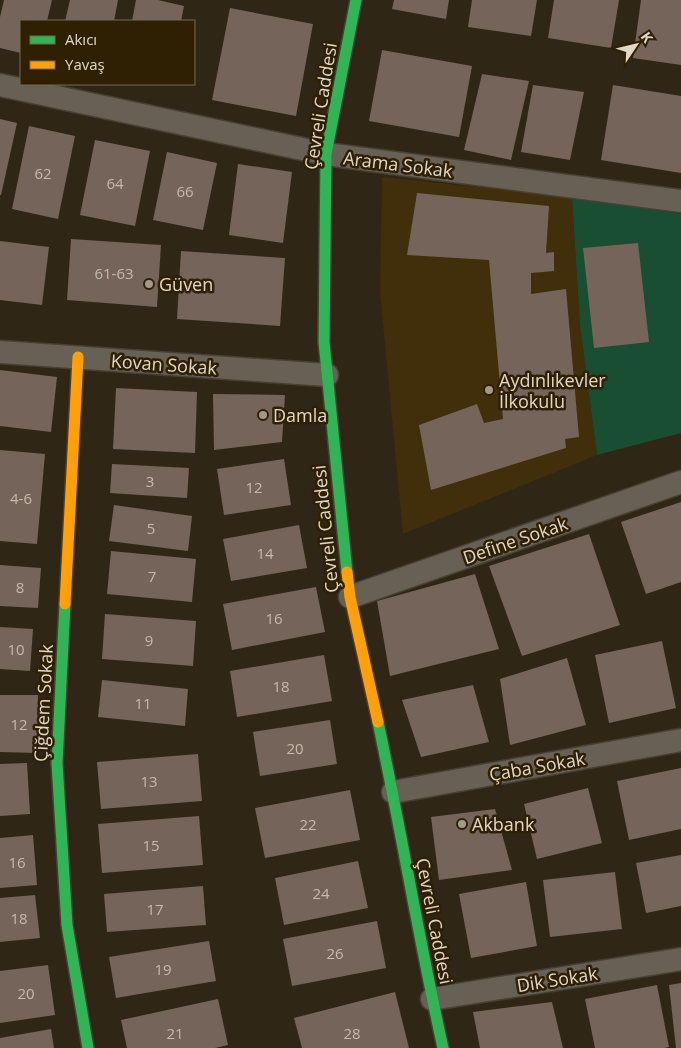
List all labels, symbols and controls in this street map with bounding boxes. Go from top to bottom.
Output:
legend [20,20,195,85]
north arrow [611,20,661,70]
text: K [637,28,658,47]
text: Akıcı [65,29,97,49]
street label: Çevreli Caddesi [298,41,342,171]
text: Yavaş [65,54,105,74]
street label: Arama Sokak [342,145,454,183]
house number: 62 [34,163,52,183]
house number: 64 [106,173,124,193]
house number: 66 [176,181,194,201]
house number: 61-63 [94,263,134,283]
place label: Güven [159,272,213,296]
marker: Güven [143,278,155,290]
street label: Kovan Sokak [110,348,218,380]
place label: Aydınlıkevler İlkokulu [499,368,606,413]
marker: Aydınlıkevler İlkokulu [483,384,495,396]
place label: Damla [273,403,327,427]
marker: Damla [257,409,269,421]
street label: Çevreli Caddesi [306,464,344,594]
house number: 3 [146,471,154,491]
house number: 12 [245,477,263,497]
house number: 4-6 [10,488,32,508]
street label: Define Sokak [459,511,571,569]
house number: 5 [147,518,155,538]
house number: 14 [256,543,274,563]
house number: 7 [148,566,156,586]
house number: 8 [16,577,24,597]
house number: 16 [265,608,283,628]
house number: 9 [145,630,153,650]
house number: 10 [7,639,25,659]
street label: Çiğdem Sokak [28,643,58,762]
house number: 18 [272,676,290,696]
house number: 11 [134,693,152,713]
house number: 12 [10,714,28,734]
house number: 20 [286,738,304,758]
street label: Çaba Sokak [487,746,587,786]
house number: 13 [140,771,158,791]
place label: Akbank [472,812,535,836]
house number: 22 [299,814,317,834]
marker: Akbank [456,818,468,830]
house number: 15 [142,835,160,855]
house number: 16 [8,852,26,872]
street label: Çevreli Caddesi [411,856,459,986]
house number: 24 [312,883,330,903]
house number: 17 [146,899,164,919]
house number: 18 [10,908,28,928]
house number: 26 [326,943,344,963]
house number: 19 [154,959,172,979]
street label: Dik Sokak [515,961,600,997]
house number: 20 [17,983,35,1003]
house number: 21 [166,1023,184,1043]
house number: 28 [343,1023,361,1043]

